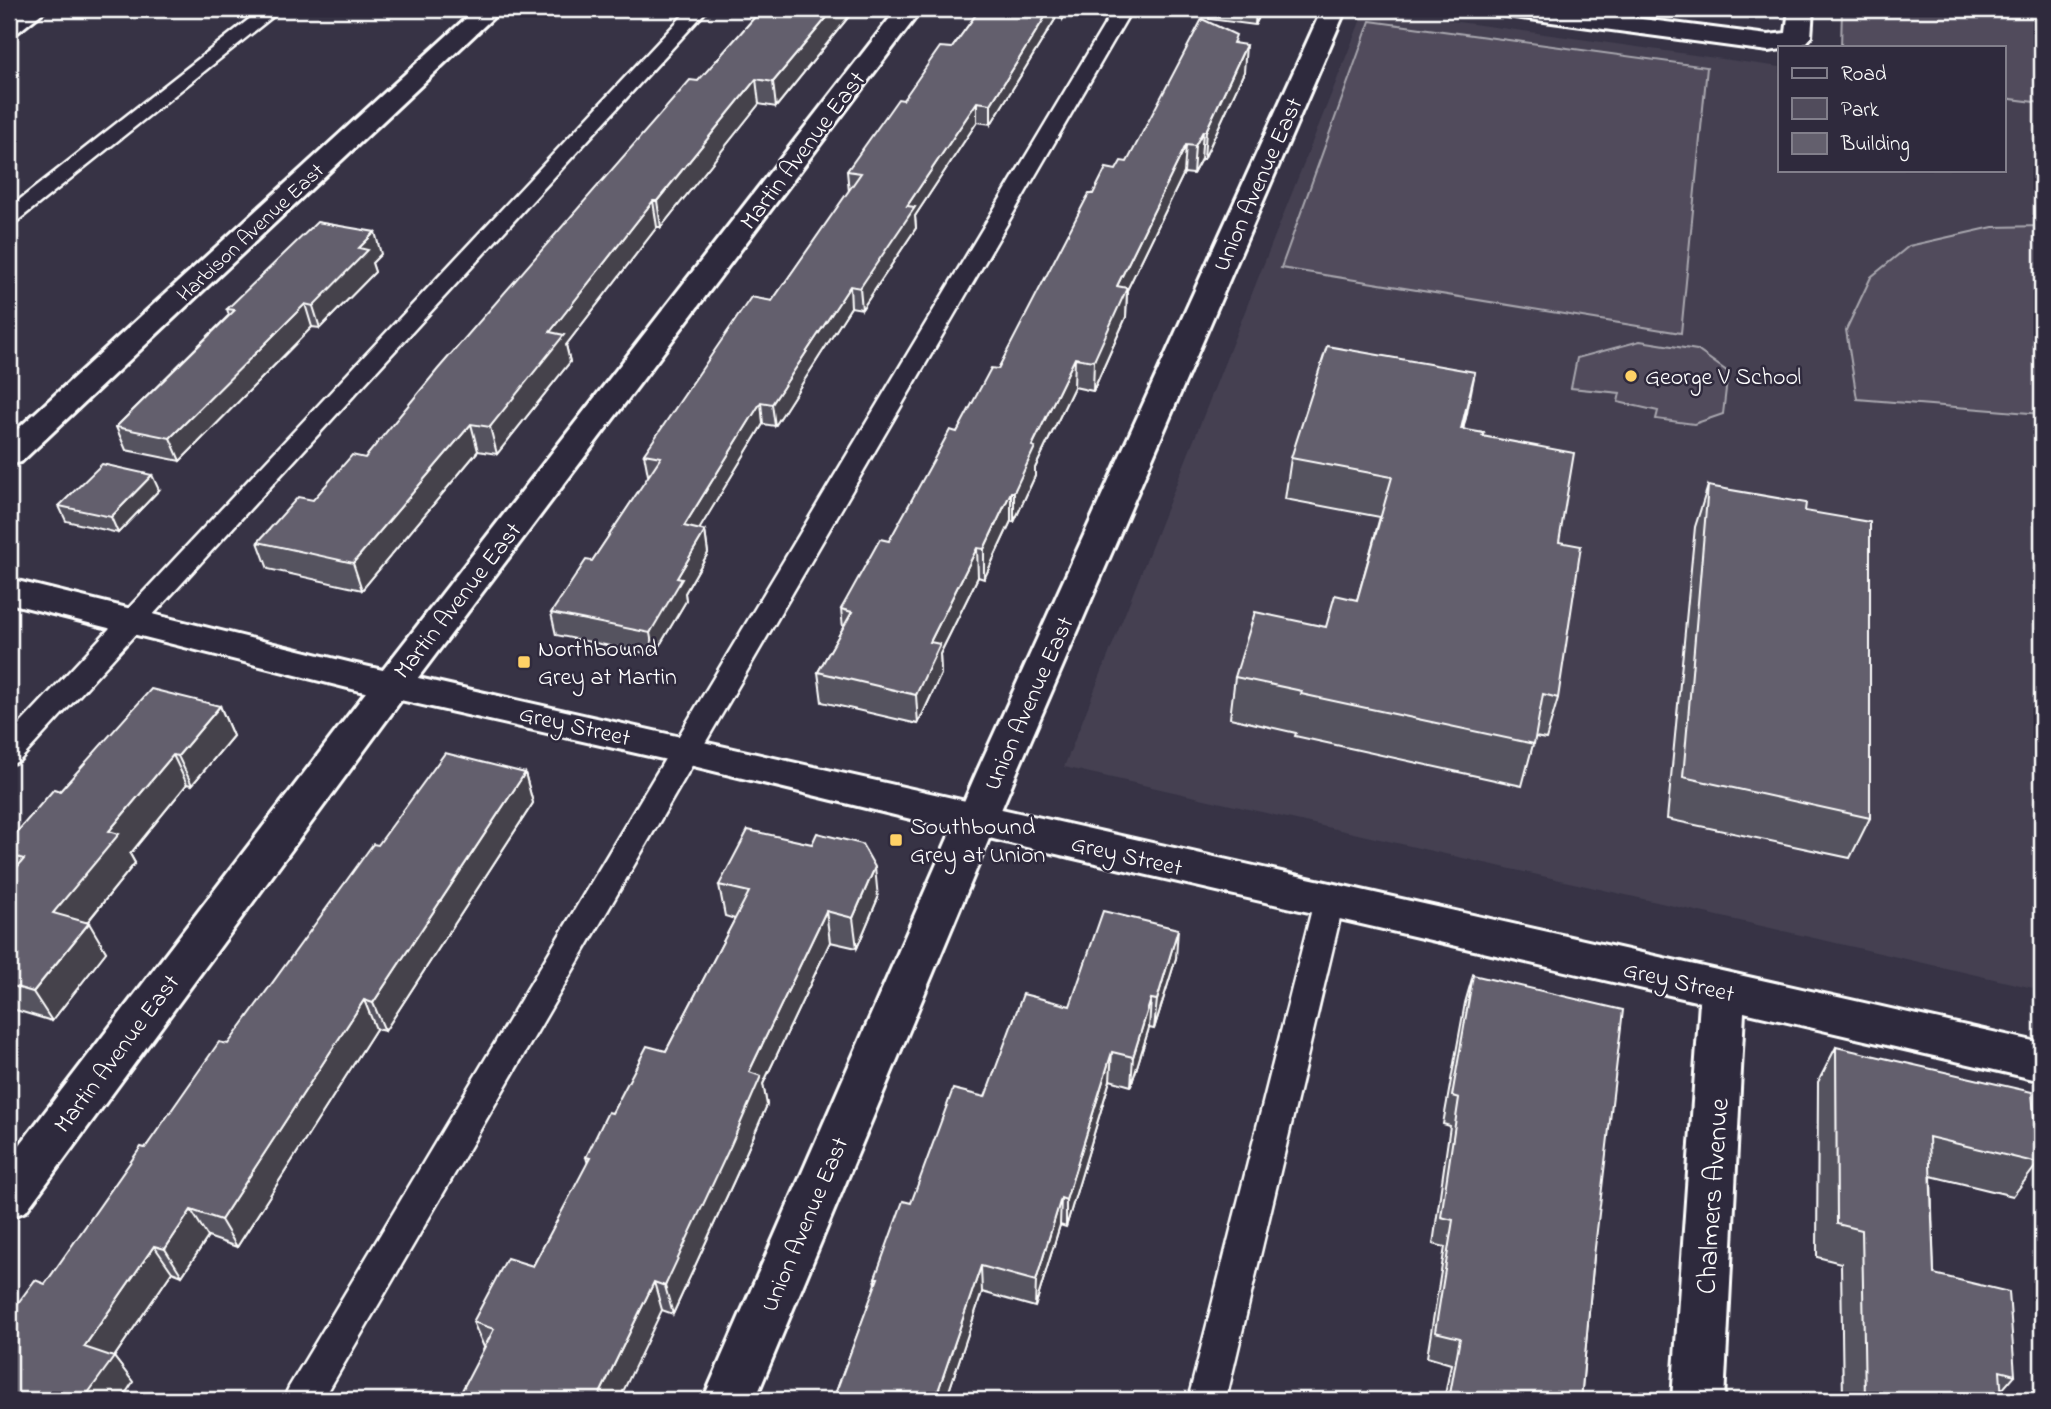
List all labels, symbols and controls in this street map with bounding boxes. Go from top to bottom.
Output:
legend [1778,46,2006,172]
text: Road [1841,60,1887,90]
street label: Martin Avenue East [733,65,875,238]
street label: Union Avenue East [1205,92,1313,278]
text: Park [1841,96,1880,126]
text: Building [1840,130,1910,162]
street label: Harbison Avenue East [171,157,332,310]
place label: George V School [1645,361,1801,396]
marker: George V School [1623,368,1639,384]
street label: Martin Avenue East [386,516,531,687]
street label: Union Avenue East [976,611,1084,797]
place label: Northbound Grey at Martin [538,633,677,697]
marker: Northbound Grey at Martin [516,654,532,670]
street label: Grey Street [515,698,633,758]
place label: Southbound Grey at Union [910,811,1045,875]
street label: Grey Street [1067,828,1185,888]
marker: Southbound Grey at Union [888,832,904,848]
street label: Grey Street [1619,954,1737,1014]
street label: Martin Avenue East [47,968,189,1141]
street label: Chalmers Avenue [1687,1096,1742,1296]
street label: Union Avenue East [754,1132,859,1318]

